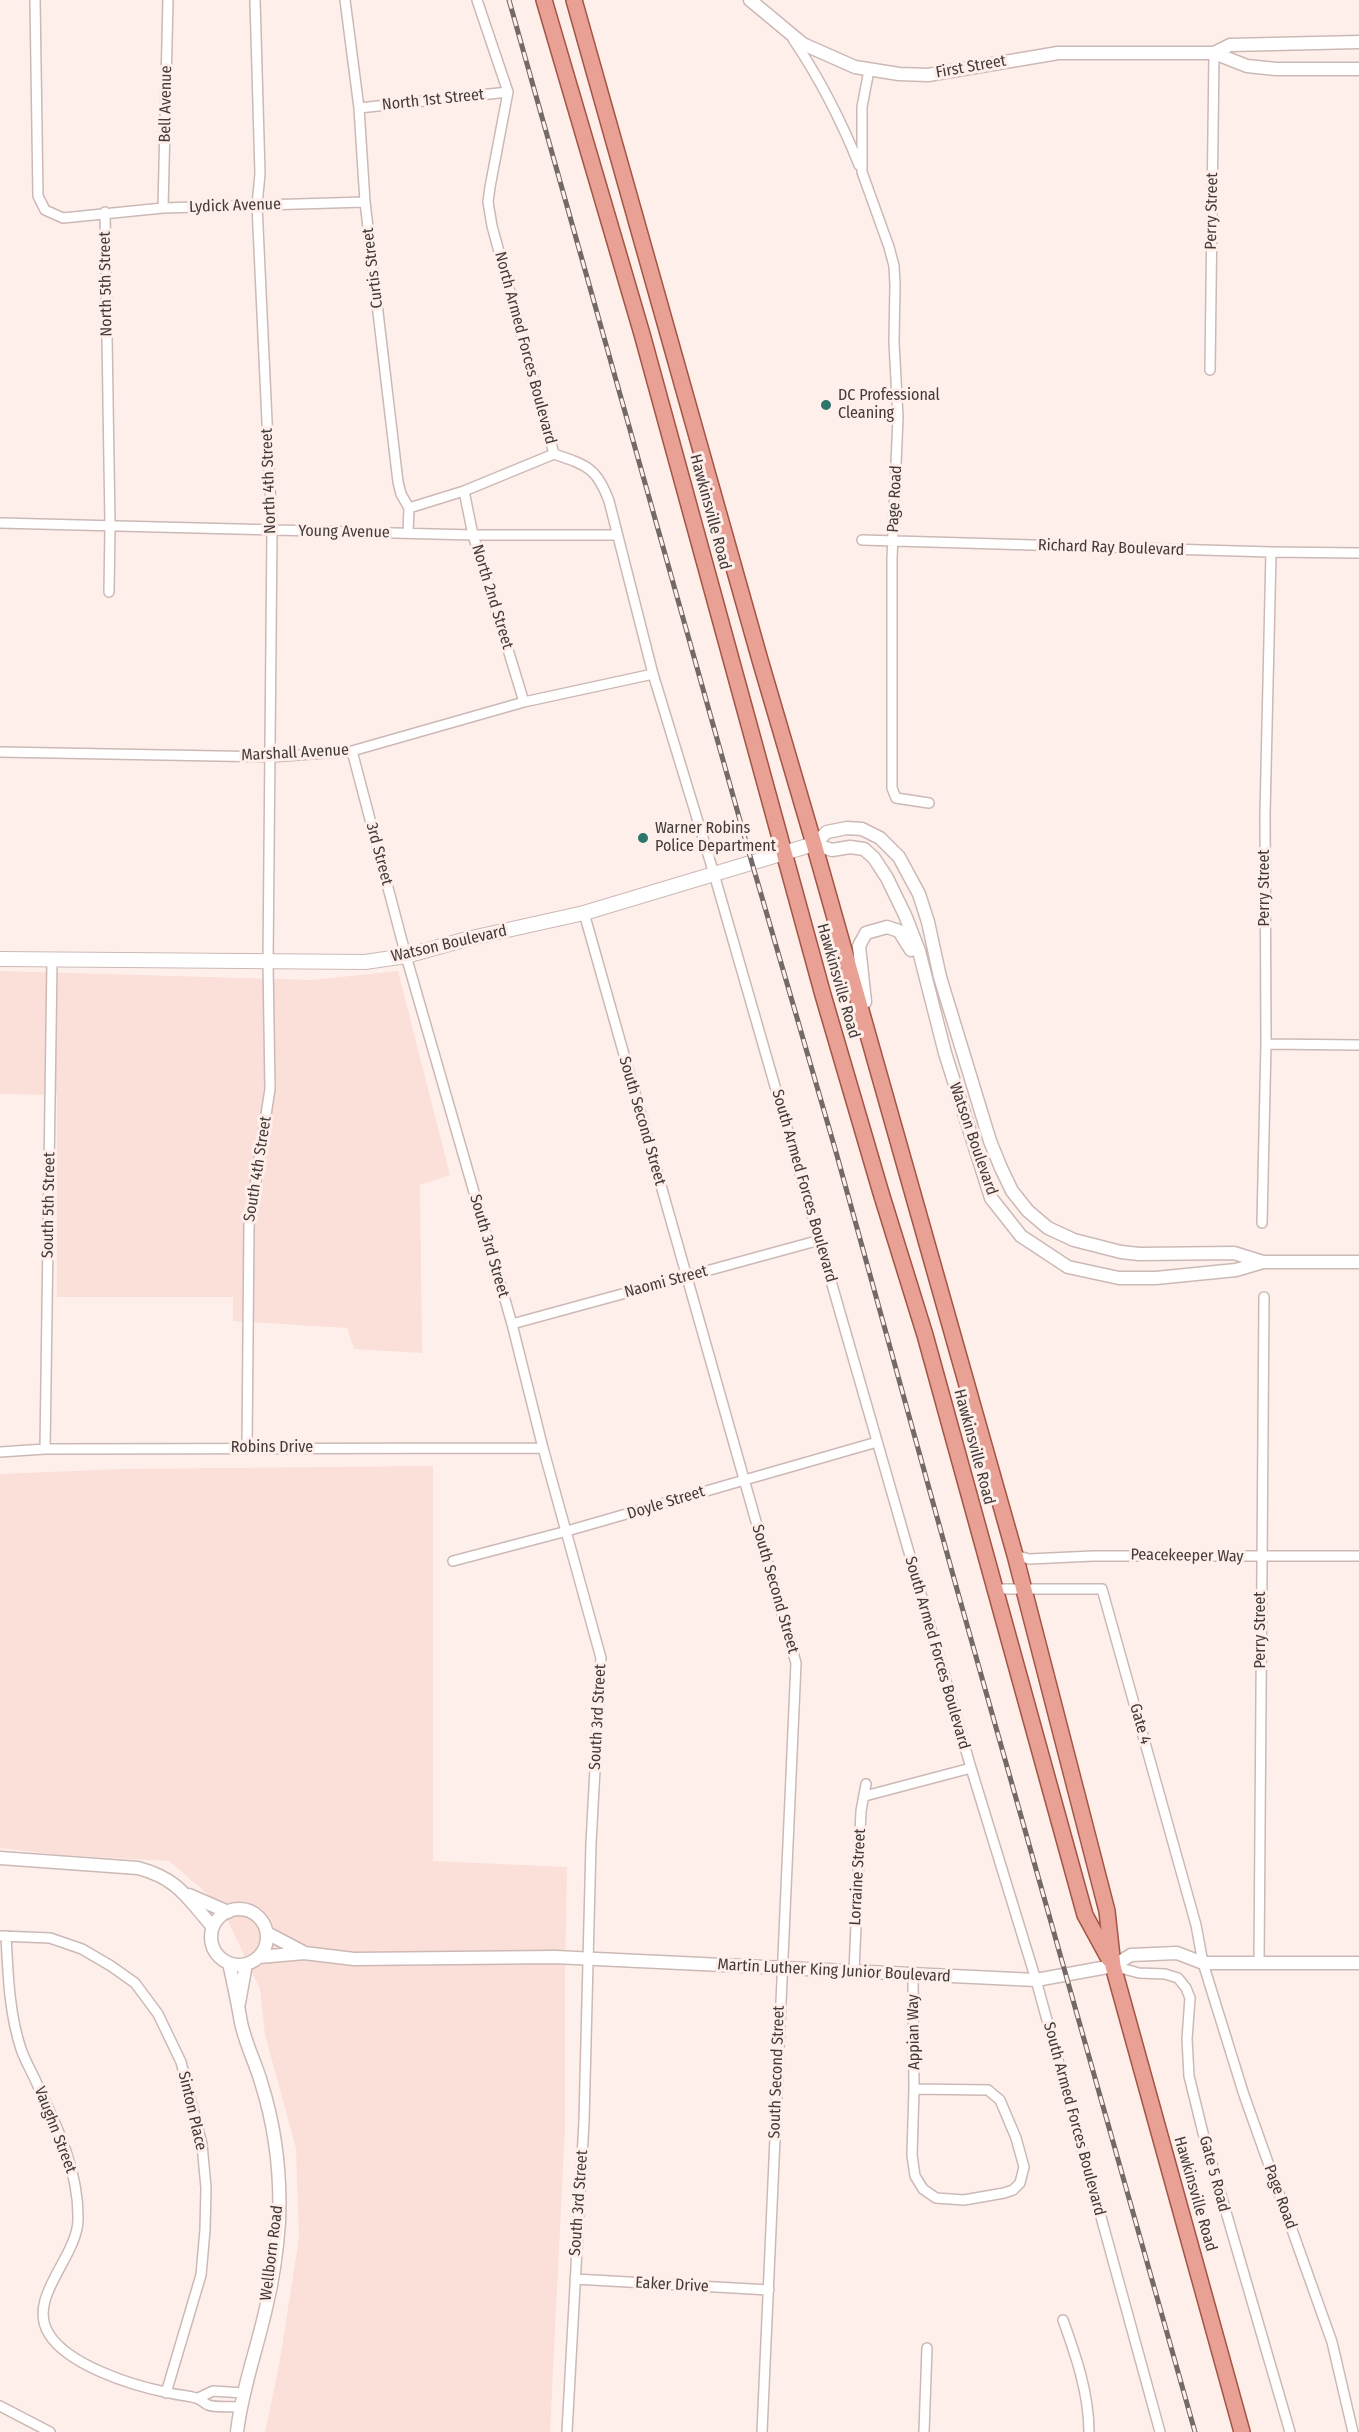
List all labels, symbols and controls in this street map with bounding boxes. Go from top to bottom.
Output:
street label: First Street [934,51,1008,83]
street label: Bell Avenue [156,65,176,143]
street label: North 1st Street [381,85,485,115]
street label: Perry Street [1202,172,1222,250]
street label: Lydick Avenue [189,195,281,217]
street label: Curtis Street [359,227,387,309]
street label: North 5th Street [95,231,117,337]
street label: North Armed Forces Boulevard [490,250,560,446]
place label: DC Professional Cleaning [838,386,940,424]
marker: DC Professional Cleaning [819,398,833,412]
street label: North 4th Street [258,428,280,534]
street label: Hawkinsville Road [685,452,735,572]
street label: Page Road [884,465,906,533]
street label: Young Avenue [298,522,390,542]
street label: Richard Ray Boulevard [1038,536,1184,560]
street label: North 2nd Street [467,542,517,652]
street label: Marshall Avenue [241,741,349,765]
place label: Warner Robins Police Department [655,819,776,857]
street label: 3rd Street [361,821,397,887]
marker: Warner Robins Police Department [636,831,650,845]
street label: Perry Street [1255,849,1275,927]
street label: Watson Boulevard [389,921,509,967]
street label: Hawkinsville Road [812,921,864,1041]
street label: South Second Street [614,1054,670,1188]
street label: Watson Boulevard [945,1080,1001,1198]
street label: South Armed Forces Boulevard [767,1087,841,1285]
street label: South 4th Street [240,1115,276,1223]
street label: South 5th Street [38,1152,60,1258]
street label: South 3rd Street [465,1192,513,1300]
street label: Naomi Street [622,1262,710,1302]
street label: Hawkinsville Road [949,1387,999,1507]
street label: Robins Drive [231,1438,313,1458]
street label: Doyle Street [625,1482,707,1524]
street label: South Second Street [747,1522,803,1656]
street label: Peacekeeper Way [1130,1545,1244,1567]
street label: South Armed Forces Boulevard [900,1554,974,1752]
street label: Perry Street [1251,1591,1271,1669]
street label: South 3rd Street [586,1663,610,1771]
street label: Gate 4 [1125,1701,1155,1747]
street label: Lorraine Street [846,1828,870,1926]
street label: Martin Luther King Junior Boulevard [717,1955,951,1987]
street label: Appian Way [904,1994,924,2070]
street label: South Second Street [765,2005,789,2139]
street label: South Armed Forces Boulevard [1039,2020,1109,2218]
street label: Sinton Place [174,2070,210,2152]
street label: Vaughn Street [30,2084,80,2176]
street label: Hawkinsville Road [1169,2134,1221,2254]
street label: Gate 5 Road [1195,2134,1233,2214]
street label: South 3rd Street [566,2149,592,2257]
street label: Page Road [1259,2162,1301,2232]
street label: Wellborn Road [257,2204,287,2302]
street label: Eaker Drive [635,2273,709,2297]

